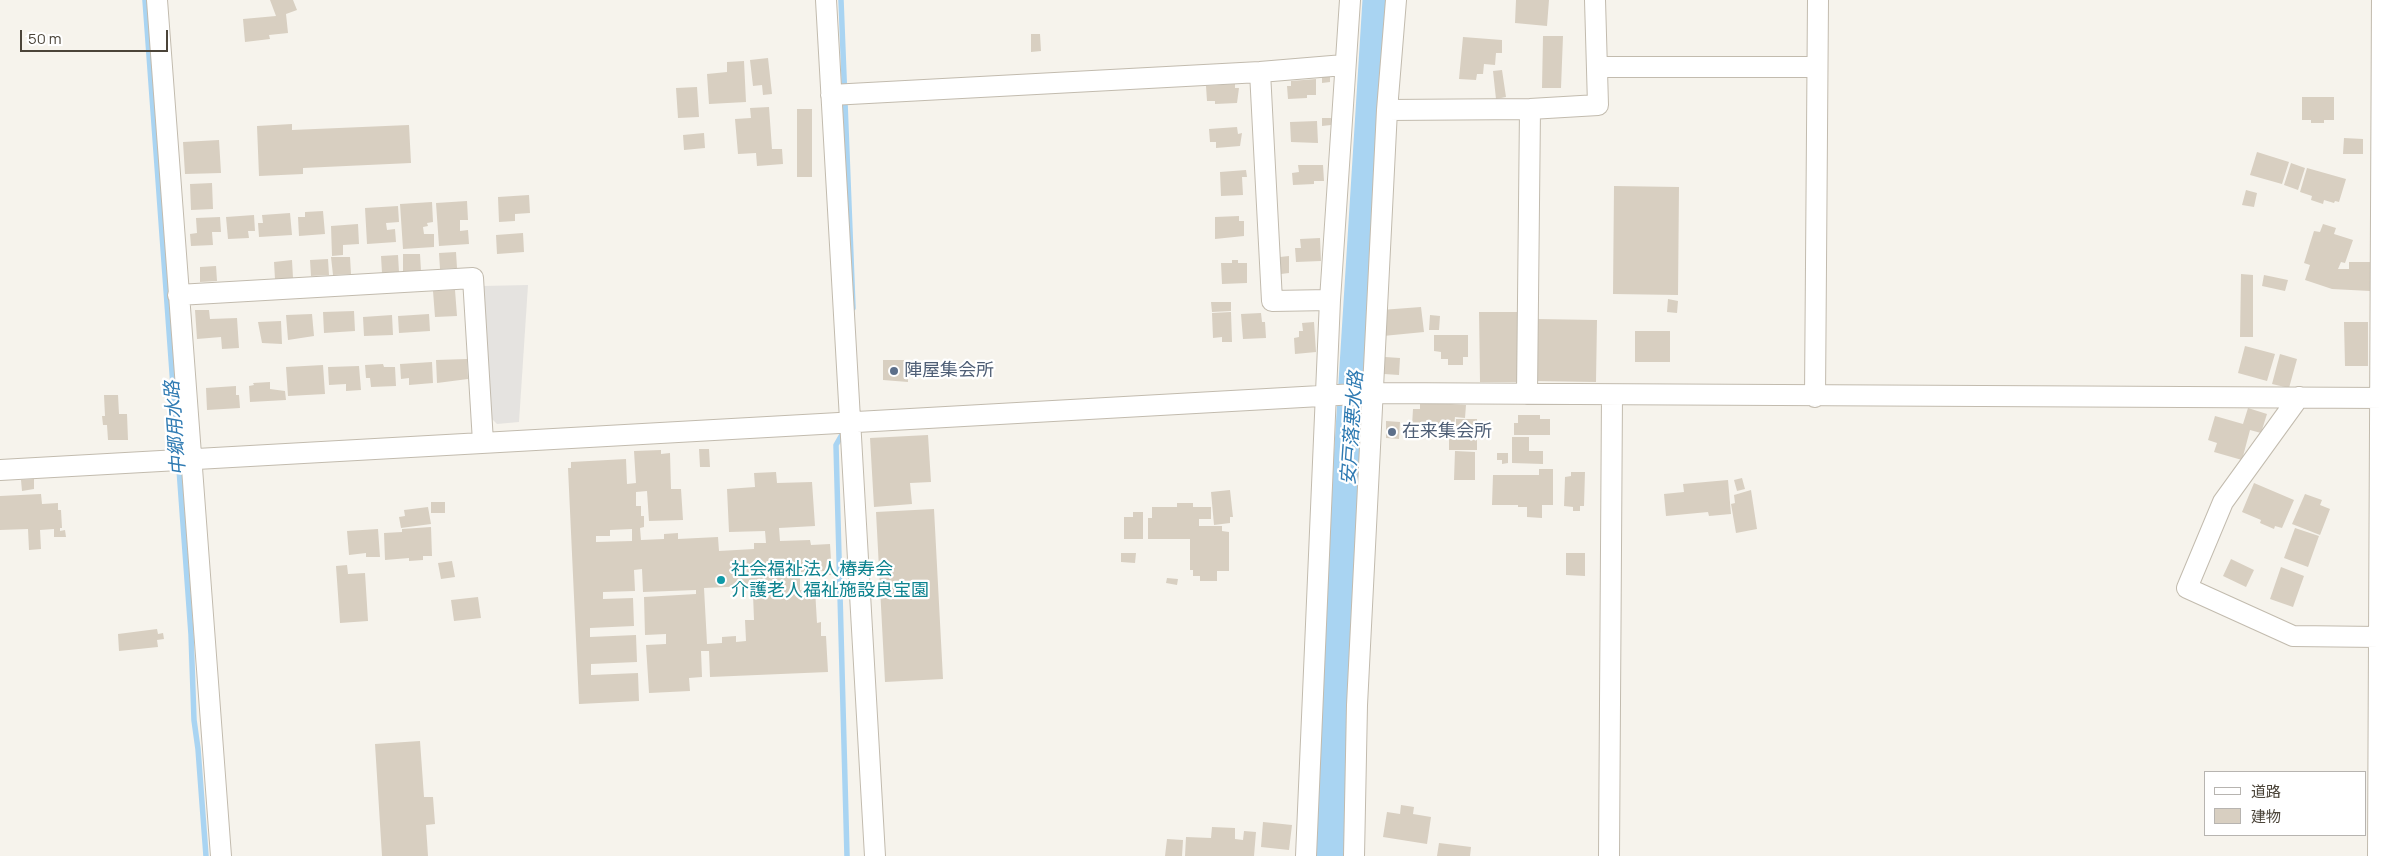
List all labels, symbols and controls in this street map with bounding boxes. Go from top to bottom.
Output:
scale bar [22,20,170,52]
text: 50 m [28,28,62,49]
place label: 陣屋集会所 [904,360,994,382]
marker: 陣屋集会所 [888,365,900,377]
water label: 安戸落悪水路 [1338,370,1368,486]
water label: 中郷用水路 [161,380,191,476]
place label: 在来集会所 [1402,421,1492,443]
marker: 在来集会所 [1386,426,1398,438]
place label: 社会福祉法人椿寿会 介護老人福祉施設良宝園 [731,559,929,602]
marker: 社会福祉法人椿寿会 介護老人福祉施設良宝園 [715,574,727,586]
legend [2204,771,2366,836]
text: 道路 [2251,781,2281,802]
text: 建物 [2251,806,2281,827]

